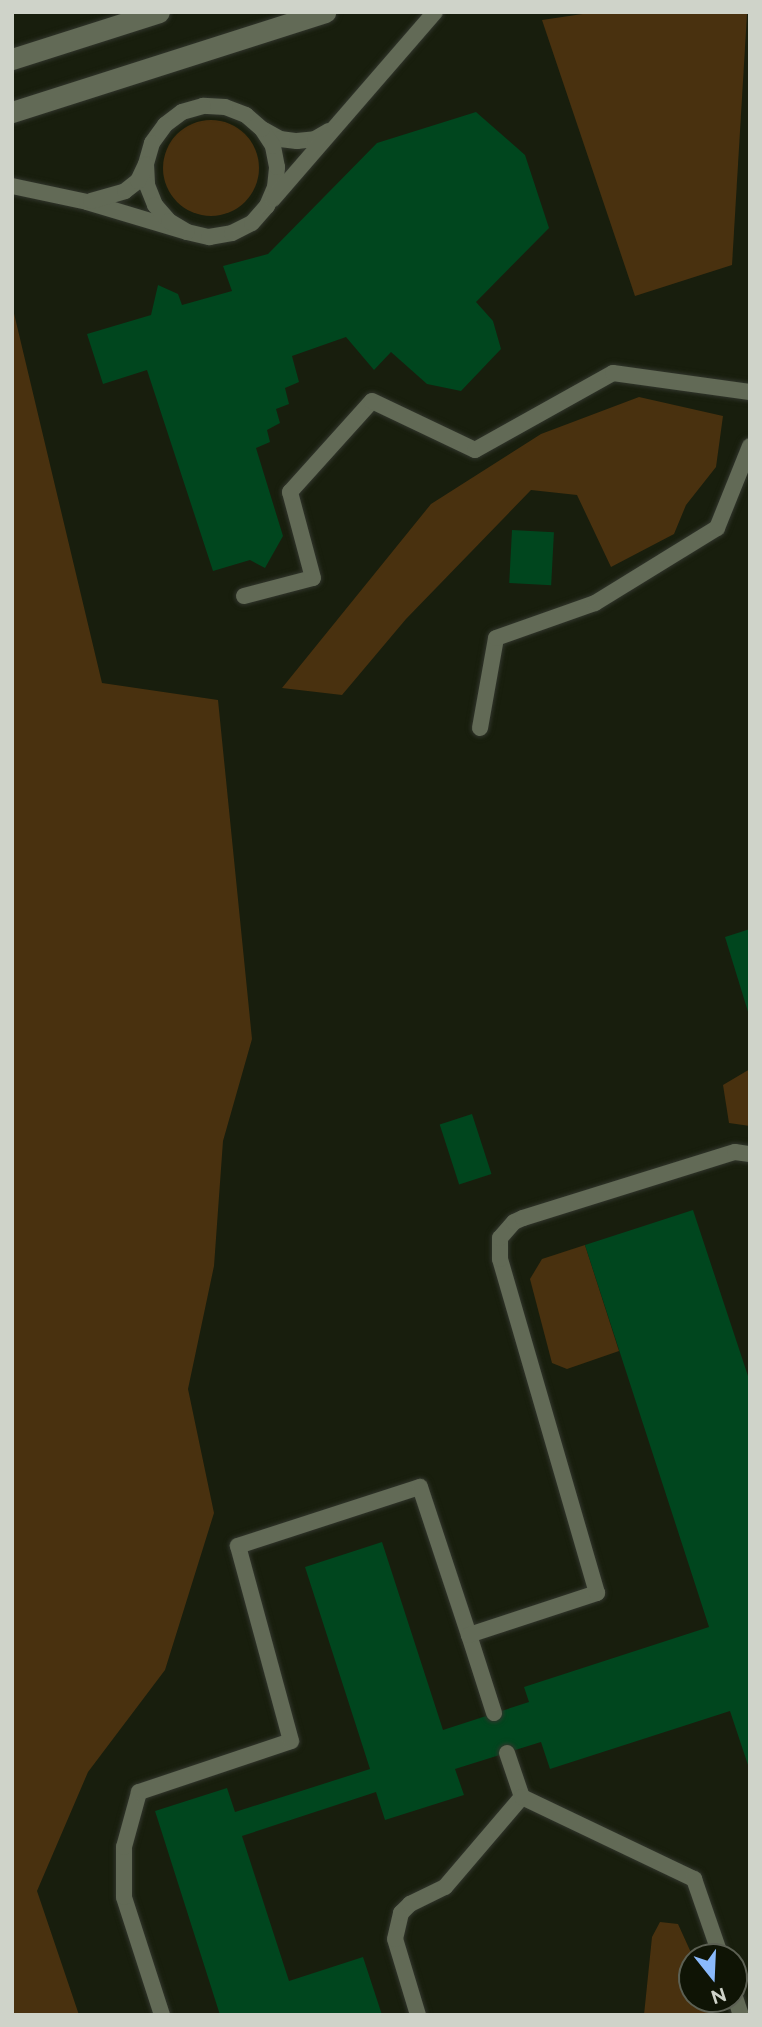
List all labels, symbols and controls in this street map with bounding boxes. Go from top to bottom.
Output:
north arrow [678,1943,748,2013]
text: N [709,1983,729,2009]

